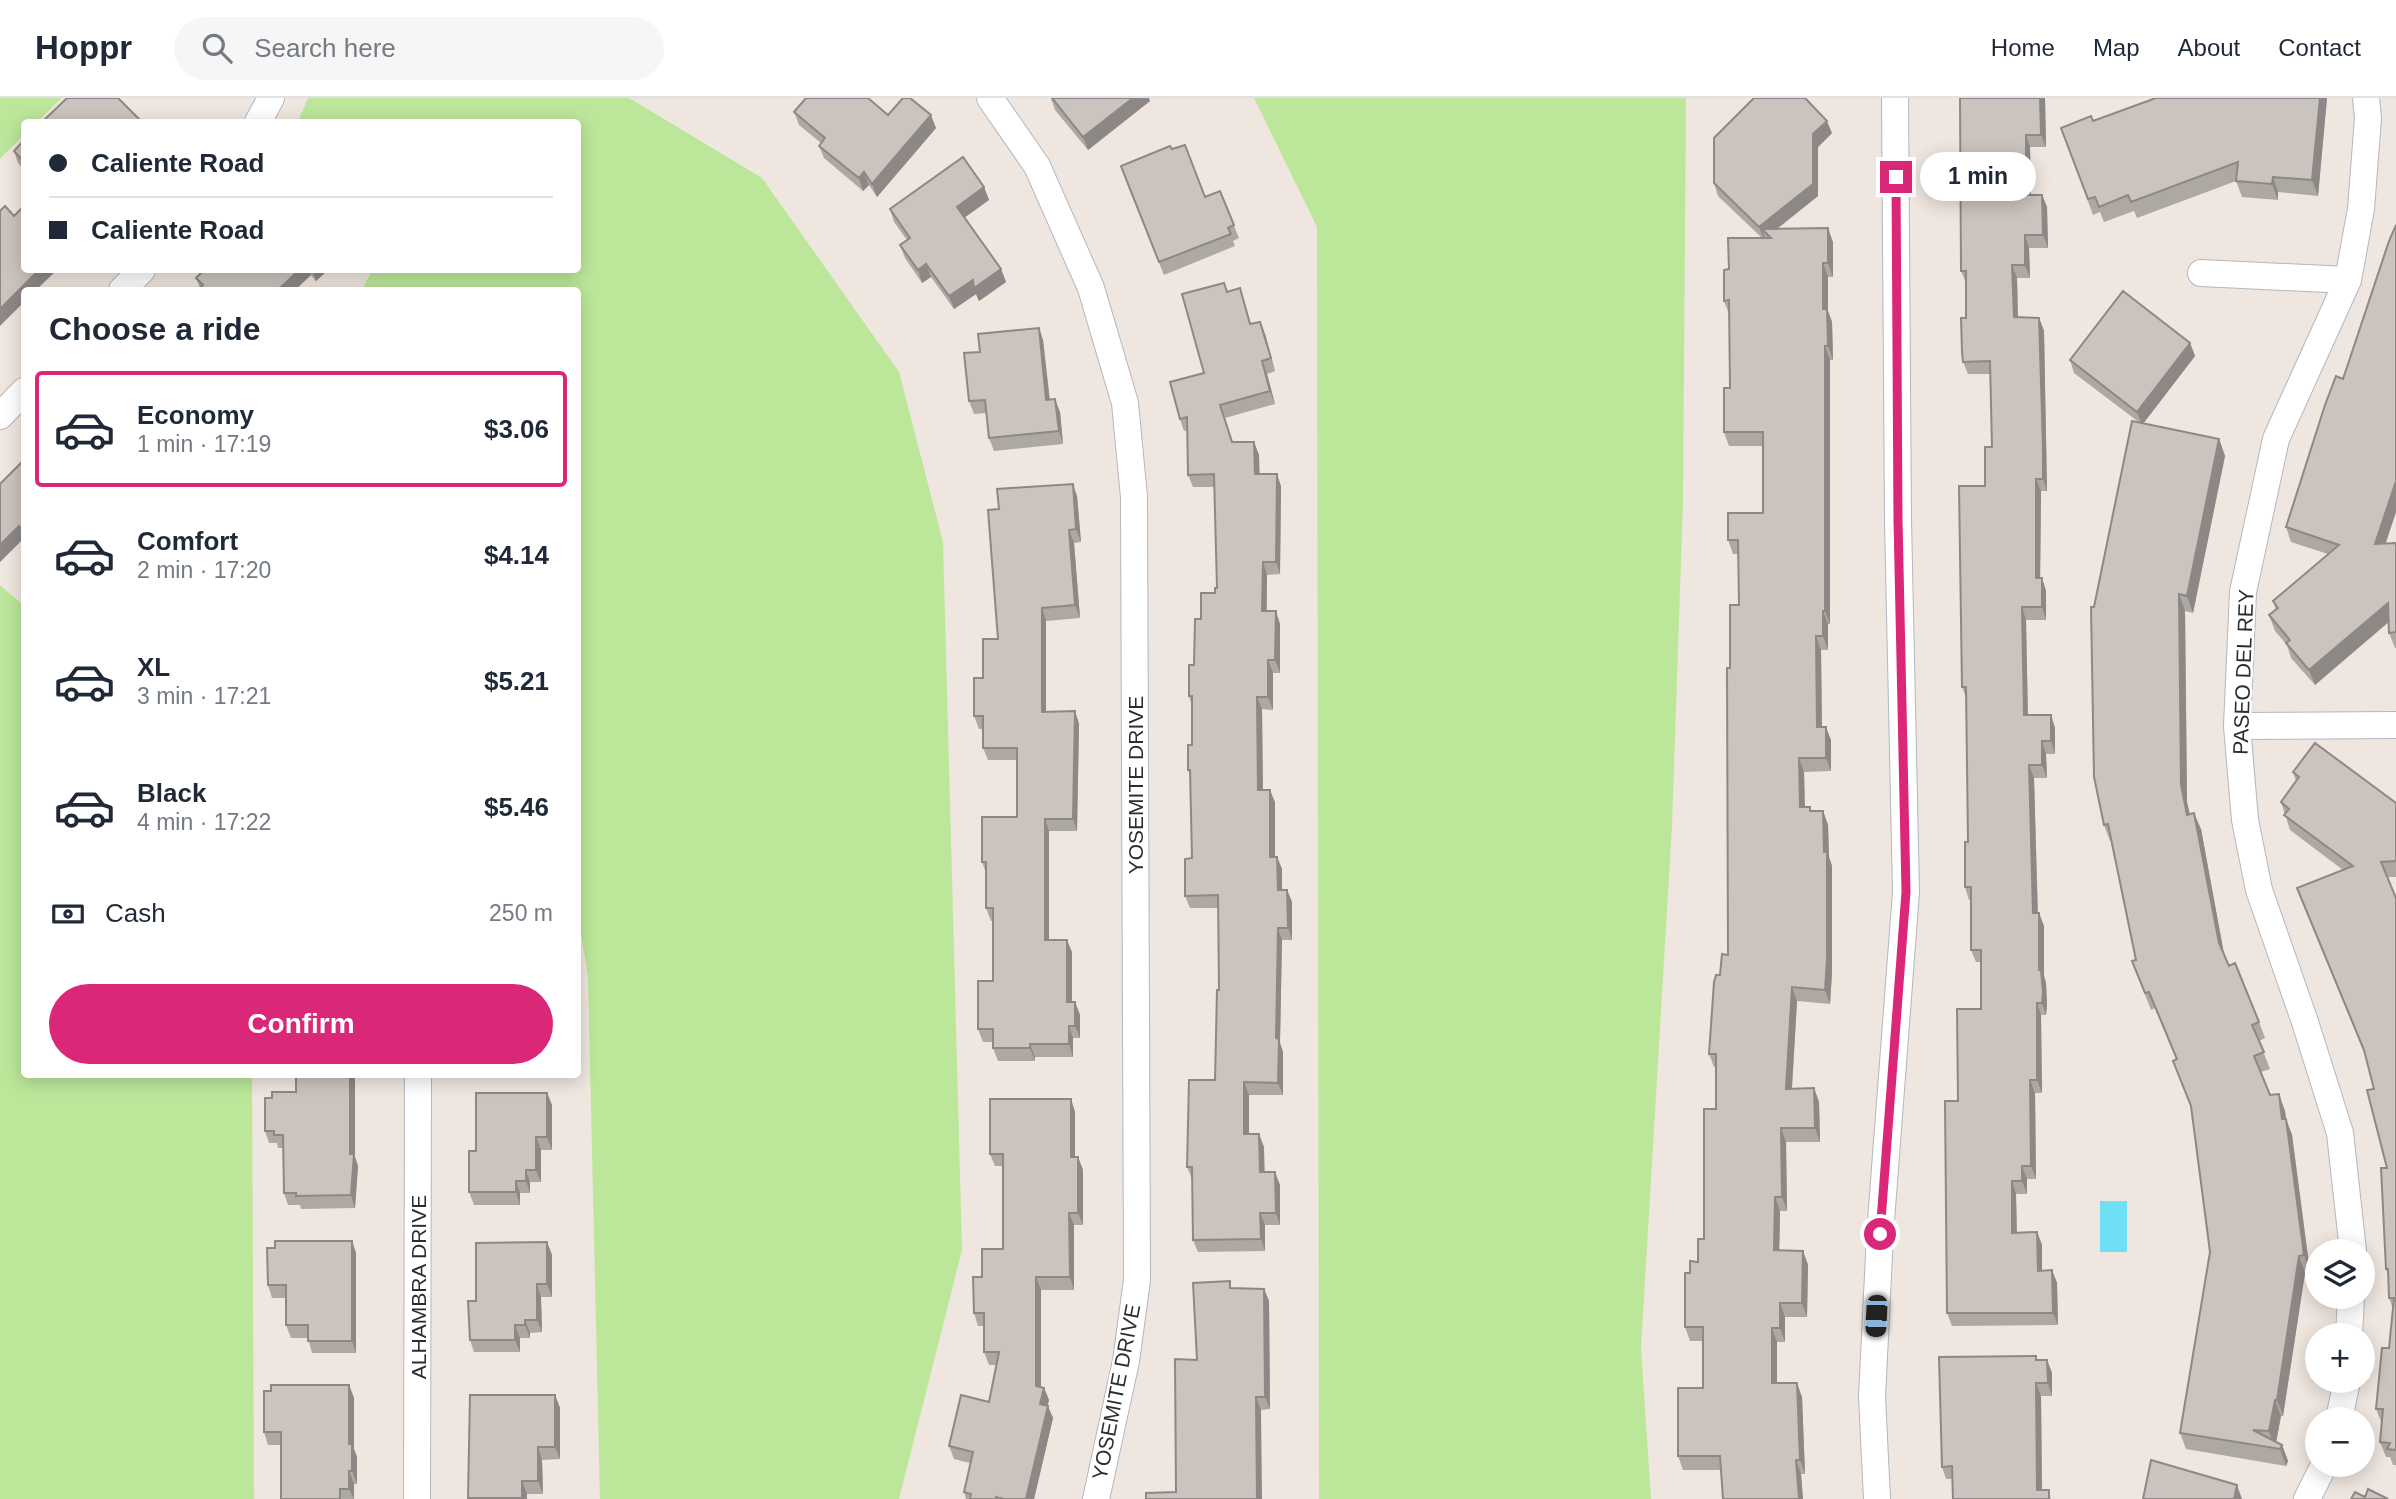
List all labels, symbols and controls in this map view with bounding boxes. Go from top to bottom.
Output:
search box [174,17,664,80]
text: Hoppr [35,29,132,66]
icon: search [198,29,236,67]
text: Search here [254,33,396,63]
text: Home [1991,34,2055,61]
text: Map [2093,34,2140,61]
text: About [2178,34,2240,61]
text: Contact [2278,34,2361,61]
text: Caliente Road [91,148,264,178]
callout: 1 min [1920,153,2036,202]
route end [1880,161,1912,193]
text: 1 min [1948,163,2008,189]
text: Caliente Road [91,215,264,245]
text: Choose a ride [49,311,261,347]
icon: car [53,398,116,461]
text: Economy [137,400,254,430]
text: $3.06 [484,414,549,444]
text: 1 min · 17:19 [137,431,271,457]
icon: car [53,524,116,587]
text: Comfort [137,526,238,556]
text: $4.14 [484,540,549,570]
text: 2 min · 17:20 [137,557,271,583]
street label: PASEO DEL REY [2229,589,2257,755]
icon: car [53,650,116,713]
text: XL [137,652,170,682]
text: $5.21 [484,666,549,696]
text: 3 min · 17:21 [137,683,271,709]
street label: YOSEMITE DRIVE [1124,696,1147,874]
icon: car [53,776,116,839]
text: Black [137,778,206,808]
text: $5.46 [484,792,549,822]
text: 4 min · 17:22 [137,809,271,835]
icon: cash [49,895,87,933]
text: Cash [105,898,166,928]
text: 250 m [489,900,553,926]
button: Confirm [49,984,553,1064]
street label: ALHAMBRA DRIVE [407,1195,430,1379]
route start [1864,1218,1896,1250]
map controls [2305,1239,2375,1477]
button: layers [2305,1239,2375,1309]
car [1865,1294,1888,1338]
street label: YOSEMITE DRIVE [1088,1302,1144,1482]
button: + [2305,1323,2375,1393]
button: − [2305,1407,2375,1477]

